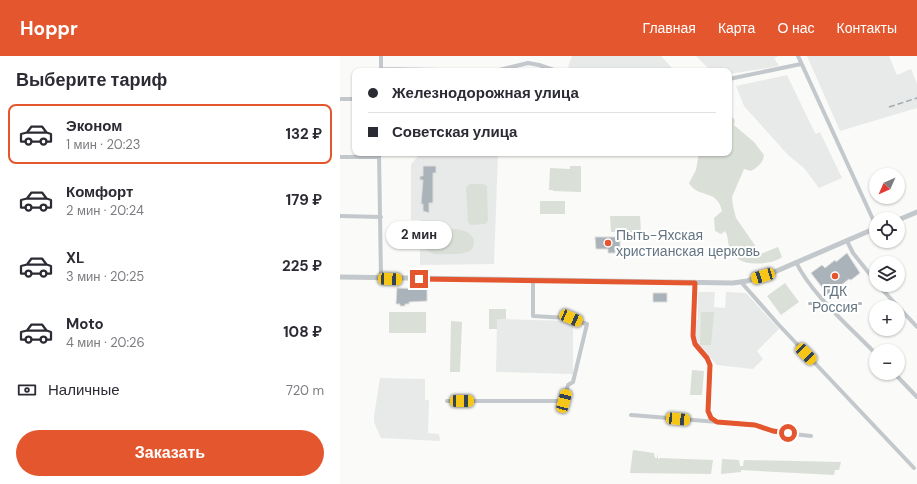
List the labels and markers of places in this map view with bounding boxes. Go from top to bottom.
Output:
place label: Пыть-Яхская христианская церковь [616,226,760,260]
marker: Пыть-Яхская христианская церковь [603,238,613,248]
marker: ГДК "Россия" [830,271,840,281]
place label: ГДК "Россия" [808,282,862,316]

